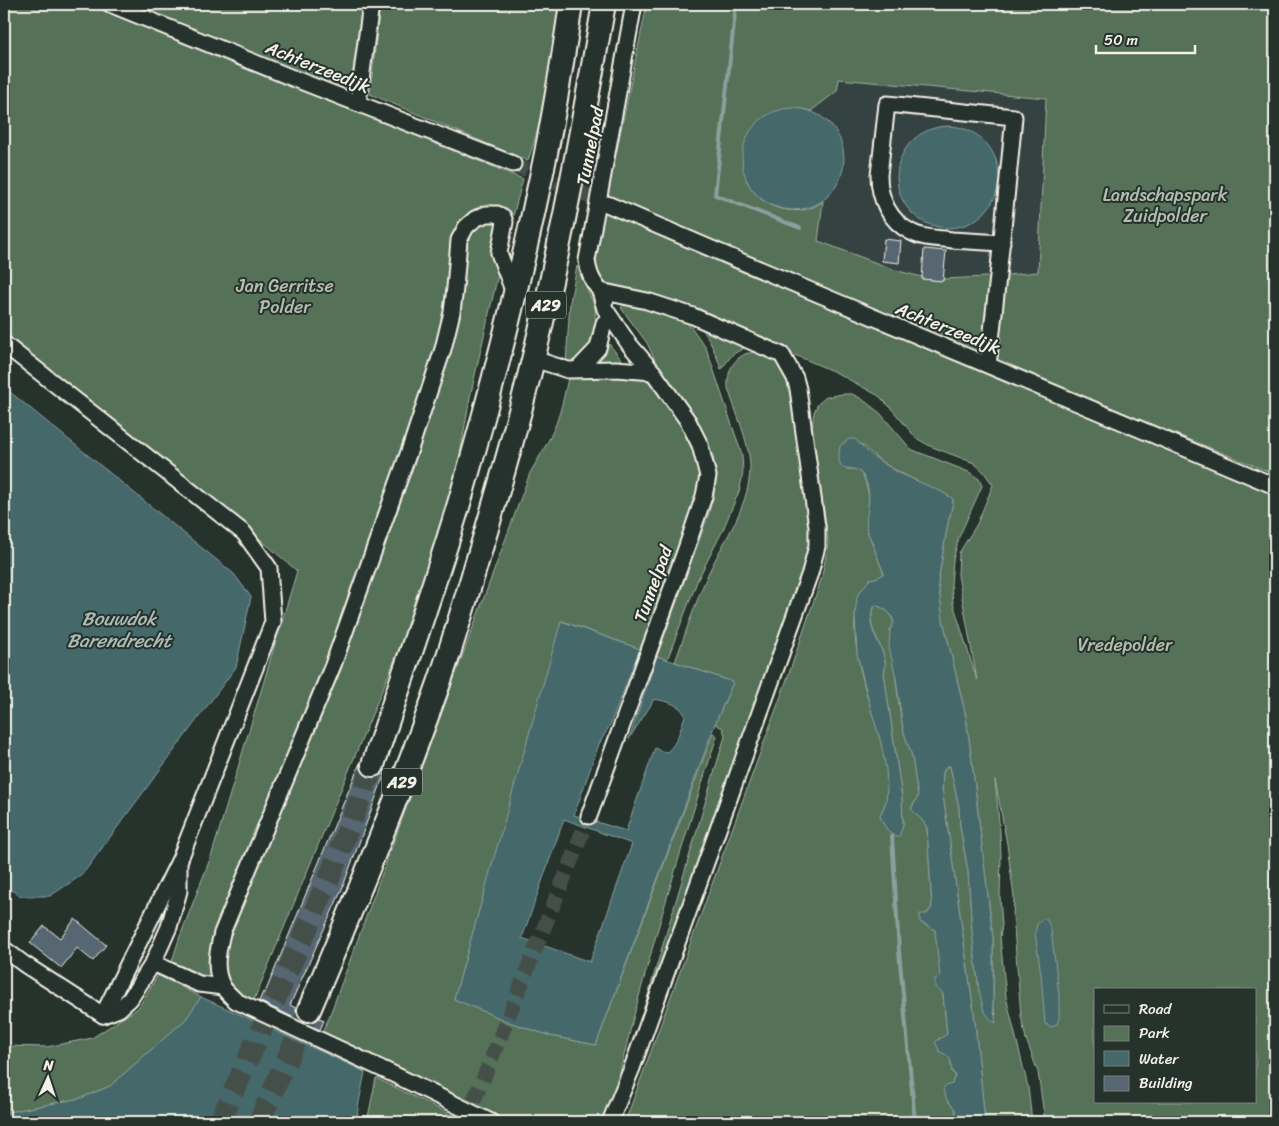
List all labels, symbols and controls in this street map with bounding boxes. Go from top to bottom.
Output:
scale bar [1096,22,1195,54]
text: 50 m [1104,27,1139,53]
street label: Achterzeedijk [260,31,376,103]
street label: Tunnelpad [567,102,614,188]
park label: Landschapspark Zuidpolder [1103,179,1228,232]
park label: Jan Gerritse Polder [235,270,334,323]
road number: A29 [526,292,566,318]
street label: Achterzeedijk [890,292,1006,364]
street label: Tunnelpad [624,540,682,627]
water label: Bouwdok Barendrecht [67,602,174,657]
park label: Vredepolder [1078,629,1174,661]
road number: A29 [382,769,422,796]
legend [1094,988,1256,1104]
text: Road [1139,996,1172,1022]
text: Park [1139,1020,1170,1046]
text: Water [1139,1046,1179,1072]
text: N [42,1053,54,1078]
north arrow [22,1054,72,1104]
text: Building [1139,1070,1193,1096]

